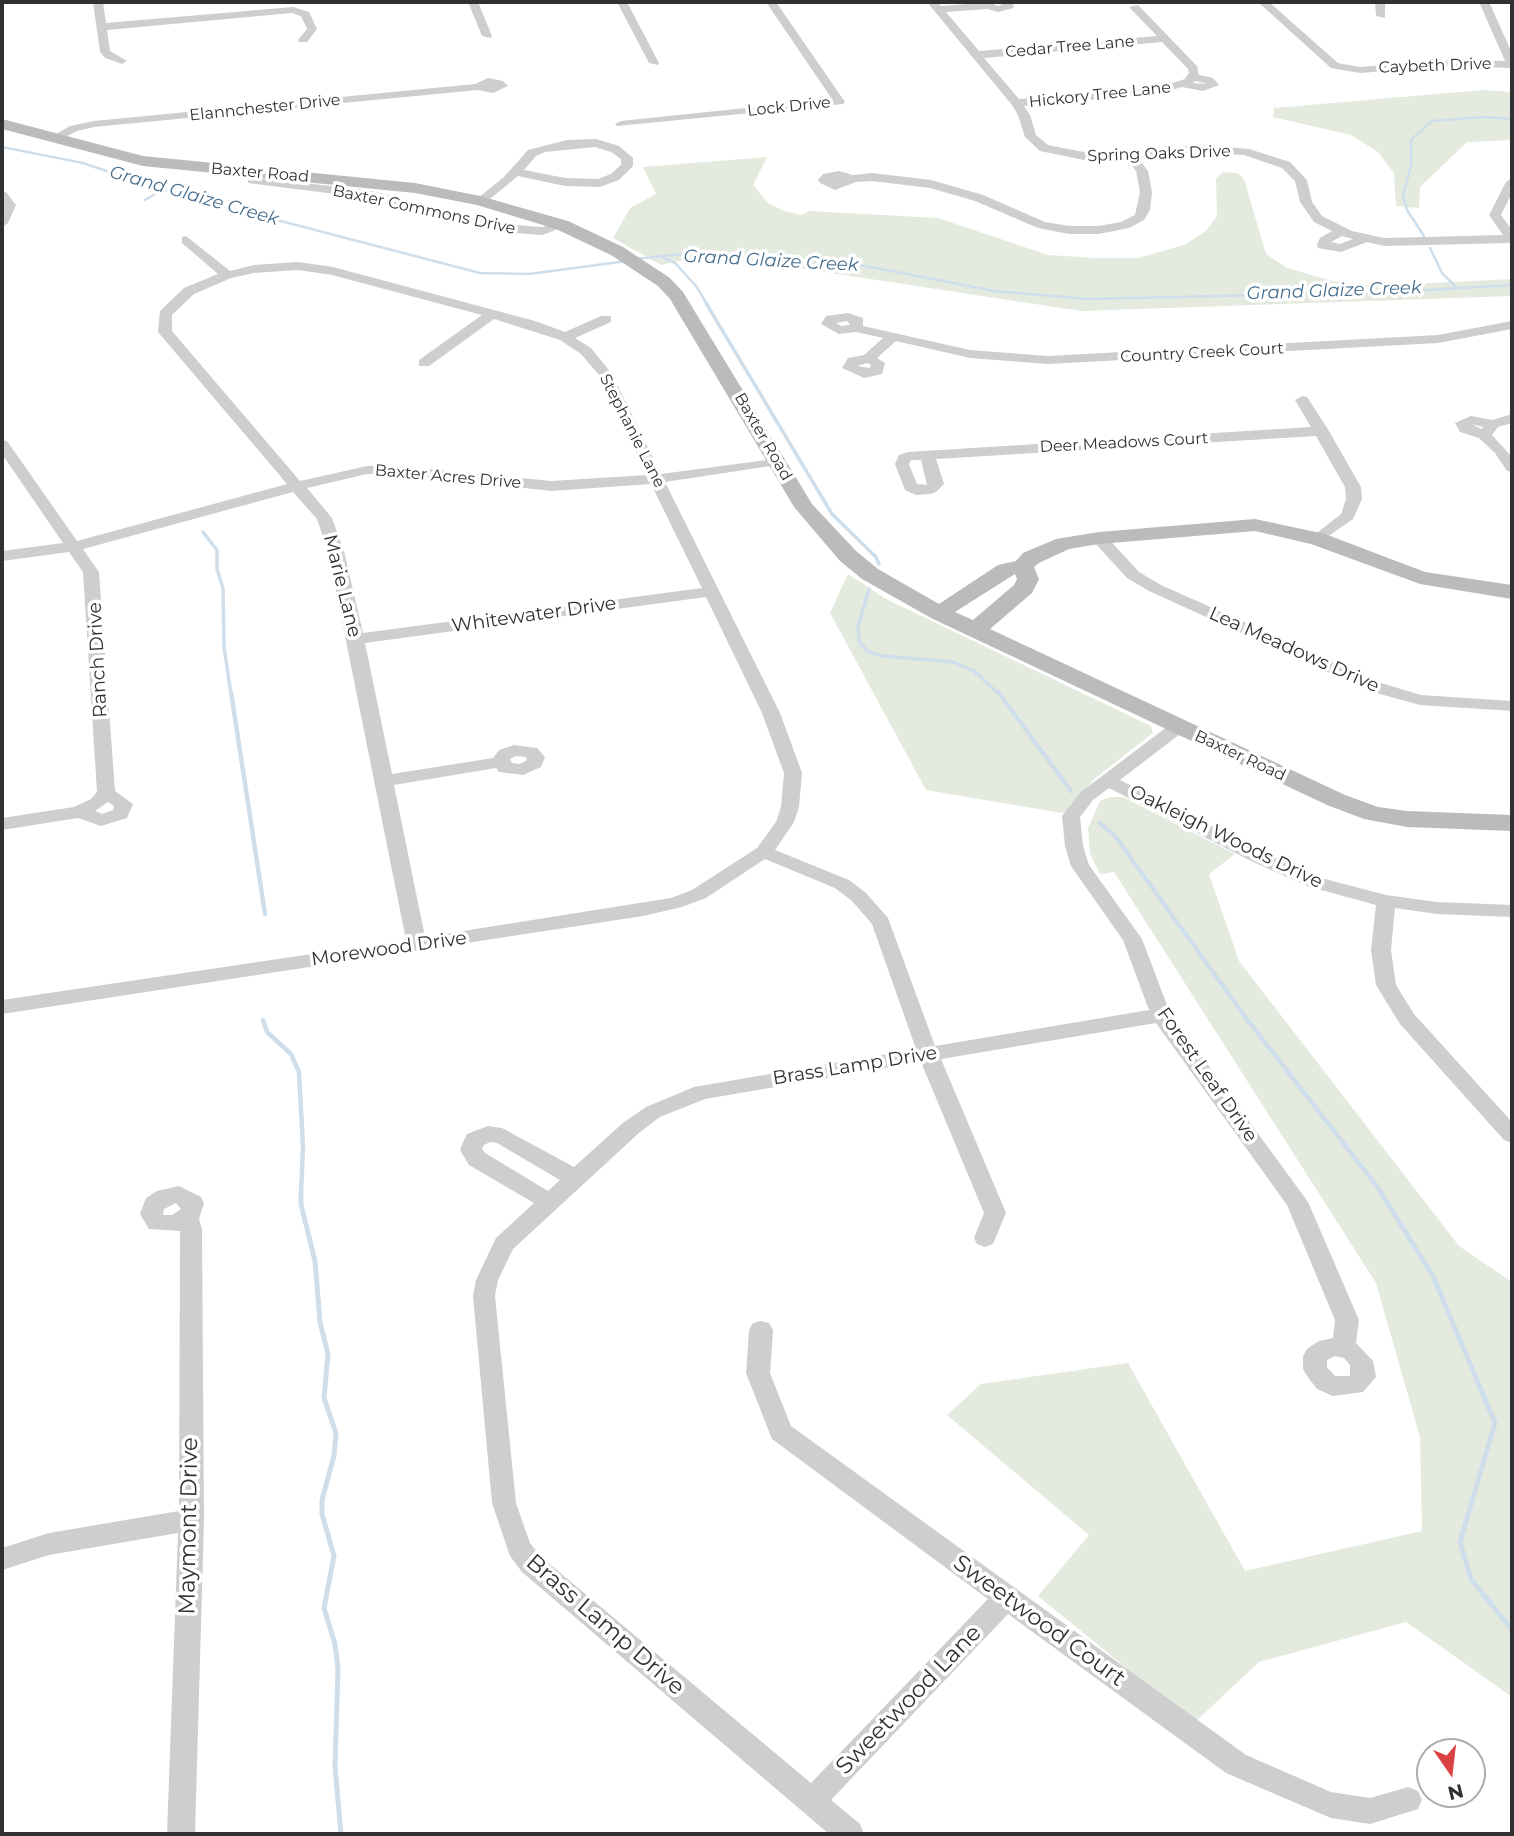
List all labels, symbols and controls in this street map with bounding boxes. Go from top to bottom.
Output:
street label: Cedar Tree Lane [1005,32,1135,62]
street label: Caybeth Drive [1378,54,1492,78]
street label: Hickory Tree Lane [1028,78,1172,112]
street label: Elannchester Drive [189,91,341,125]
street label: Lock Drive [746,93,832,121]
street label: Spring Oaks Drive [1087,142,1231,166]
street label: Baxter Road [210,159,310,187]
water label: Grand Glaize Creek [107,162,281,230]
street label: Baxter Commons Drive [331,181,517,239]
water label: Grand Glaize Creek [683,246,859,276]
water label: Grand Glaize Creek [1246,277,1422,305]
street label: Country Creek Court [1120,339,1284,367]
street label: Stephanie Lane [595,371,669,491]
street label: Baxter Road [730,390,796,484]
street label: Deer Meadows Court [1039,429,1209,457]
street label: Baxter Acres Drive [374,461,522,493]
street label: Marie Lane [318,532,366,640]
street label: Whitewater Drive [450,592,618,638]
street label: Ranch Drive [84,602,112,718]
street label: Lea Meadows Drive [1205,602,1383,698]
street label: Baxter Road [1191,727,1289,785]
street label: Oakleigh Woods Drive [1126,780,1326,894]
street label: Morewood Drive [310,927,468,971]
street label: Forest Leaf Drive [1152,1003,1262,1147]
street label: Brass Lamp Drive [771,1042,939,1090]
street label: Maymont Drive [174,1437,204,1615]
street label: Brass Lamp Drive [520,1549,690,1701]
street label: Sweetwood Court [948,1549,1130,1693]
street label: Sweetwood Lane [830,1619,988,1781]
north arrow [1416,1738,1486,1808]
text: N [1445,1779,1466,1805]

